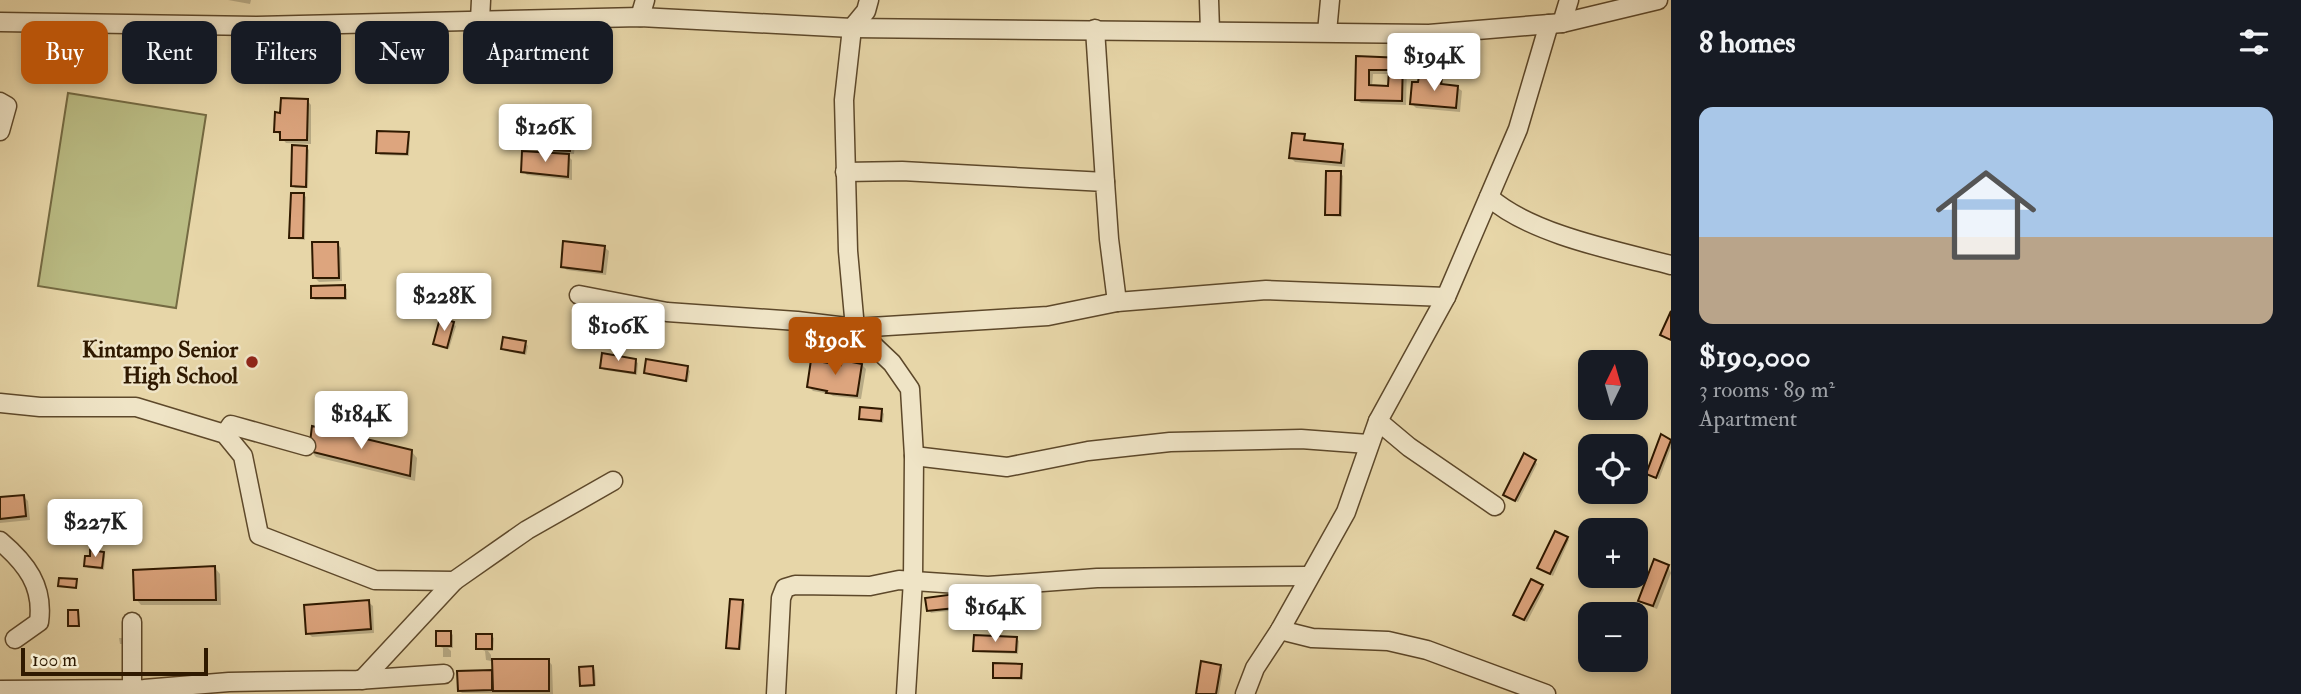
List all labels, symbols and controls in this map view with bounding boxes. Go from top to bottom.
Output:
chip: Buy [21,21,108,84]
chip: Rent [122,21,217,84]
chip: Filters [231,21,341,84]
chip: New [355,21,449,84]
chip: Apartment [463,21,613,84]
icon: filters [2235,23,2273,61]
text: 8 homes [1699,24,1796,61]
pin: $194K [1385,34,1483,93]
text: $194K [1403,41,1465,70]
pin: $126K [496,104,594,164]
text: $126K [515,112,575,141]
icon: home [1923,152,2049,278]
pin: $228K [395,274,493,333]
text: $228K [412,281,476,310]
pin: $106K [569,304,667,363]
text: $106K [588,311,648,340]
pin: $190K [786,318,884,377]
text: $190K [805,325,865,354]
place label: Kintampo Senior High School [82,335,239,391]
text: $190,000 [1699,338,1811,375]
north arrow [1578,350,1648,420]
map controls [1578,350,1648,672]
marker: Kintampo Senior High School [244,354,260,370]
text: 3 rooms · 89 m² [1699,375,1835,404]
pin: $184K [312,392,410,451]
text: $184K [331,399,391,428]
text: Apartment [1699,404,1797,433]
button: locate [1578,434,1648,504]
pin: $227K [46,500,144,559]
text: $227K [64,507,126,536]
button: + [1578,518,1648,588]
pin: $164K [946,584,1044,644]
text: $164K [964,592,1026,621]
button: − [1578,602,1648,672]
scale bar [21,645,208,677]
text: 100 m [32,648,77,672]

